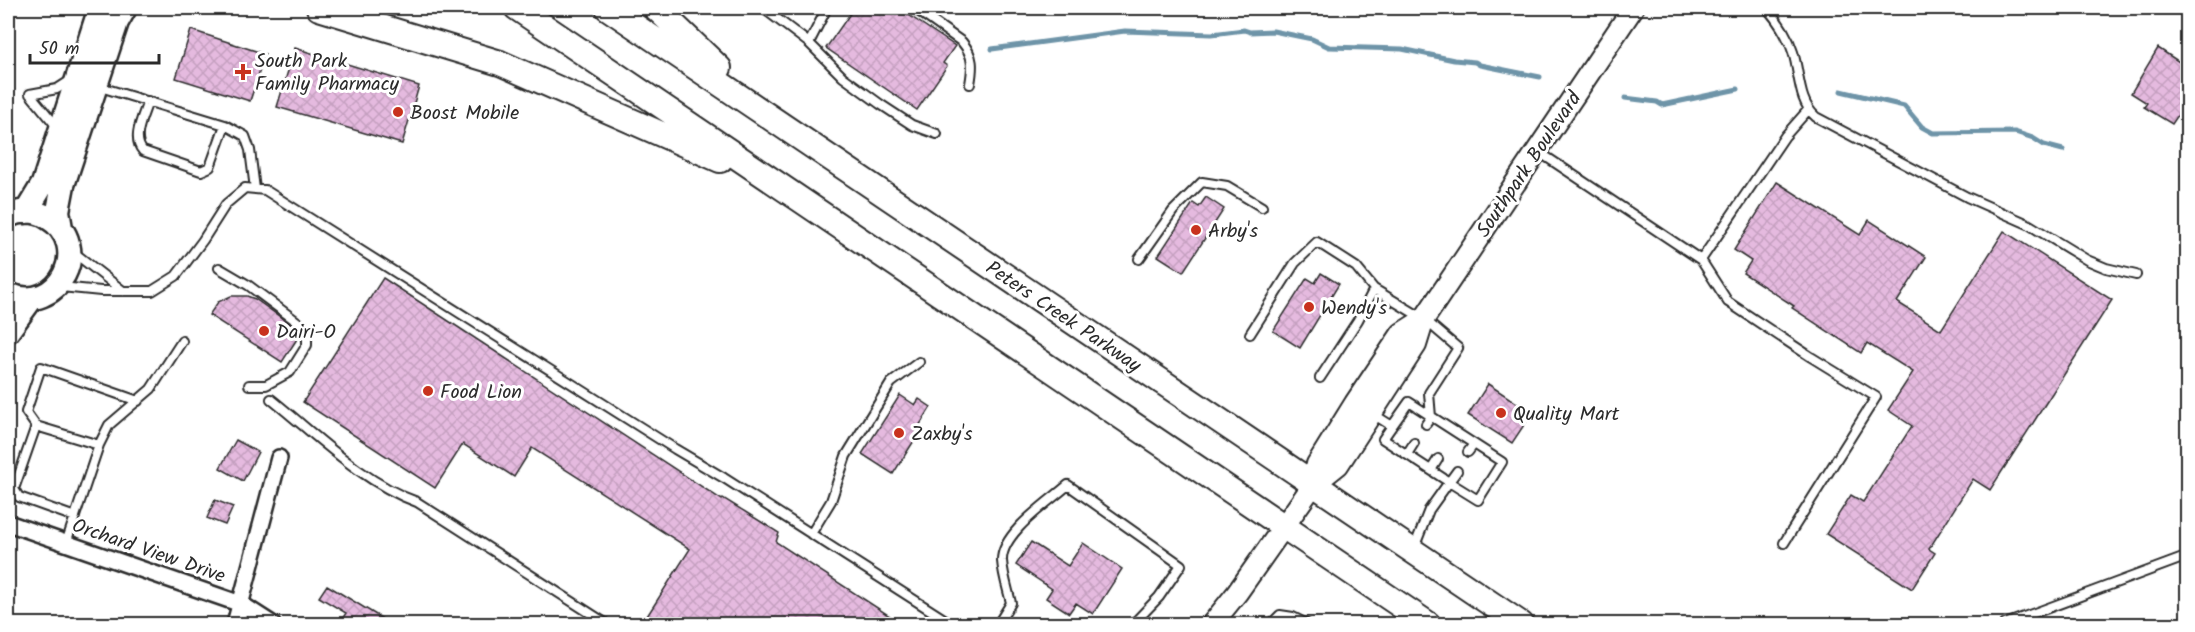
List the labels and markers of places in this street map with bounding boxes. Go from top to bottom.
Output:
place label: South Park Family Pharmacy [255,46,400,101]
marker: South Park Family Pharmacy [236,65,250,79]
place label: Boost Mobile [410,98,519,130]
marker: Boost Mobile [391,105,405,119]
place label: Arby's [1208,216,1259,248]
marker: Arby's [1189,223,1203,237]
place label: Wendy's [1321,293,1388,325]
marker: Wendy's [1302,300,1316,314]
place label: Dairi-O [276,317,336,349]
marker: Dairi-O [257,324,271,338]
place label: Food Lion [440,377,522,409]
marker: Food Lion [421,384,435,398]
place label: Quality Mart [1513,399,1619,431]
marker: Quality Mart [1494,406,1508,420]
place label: Zaxby's [911,419,973,451]
marker: Zaxby's [892,426,906,440]

